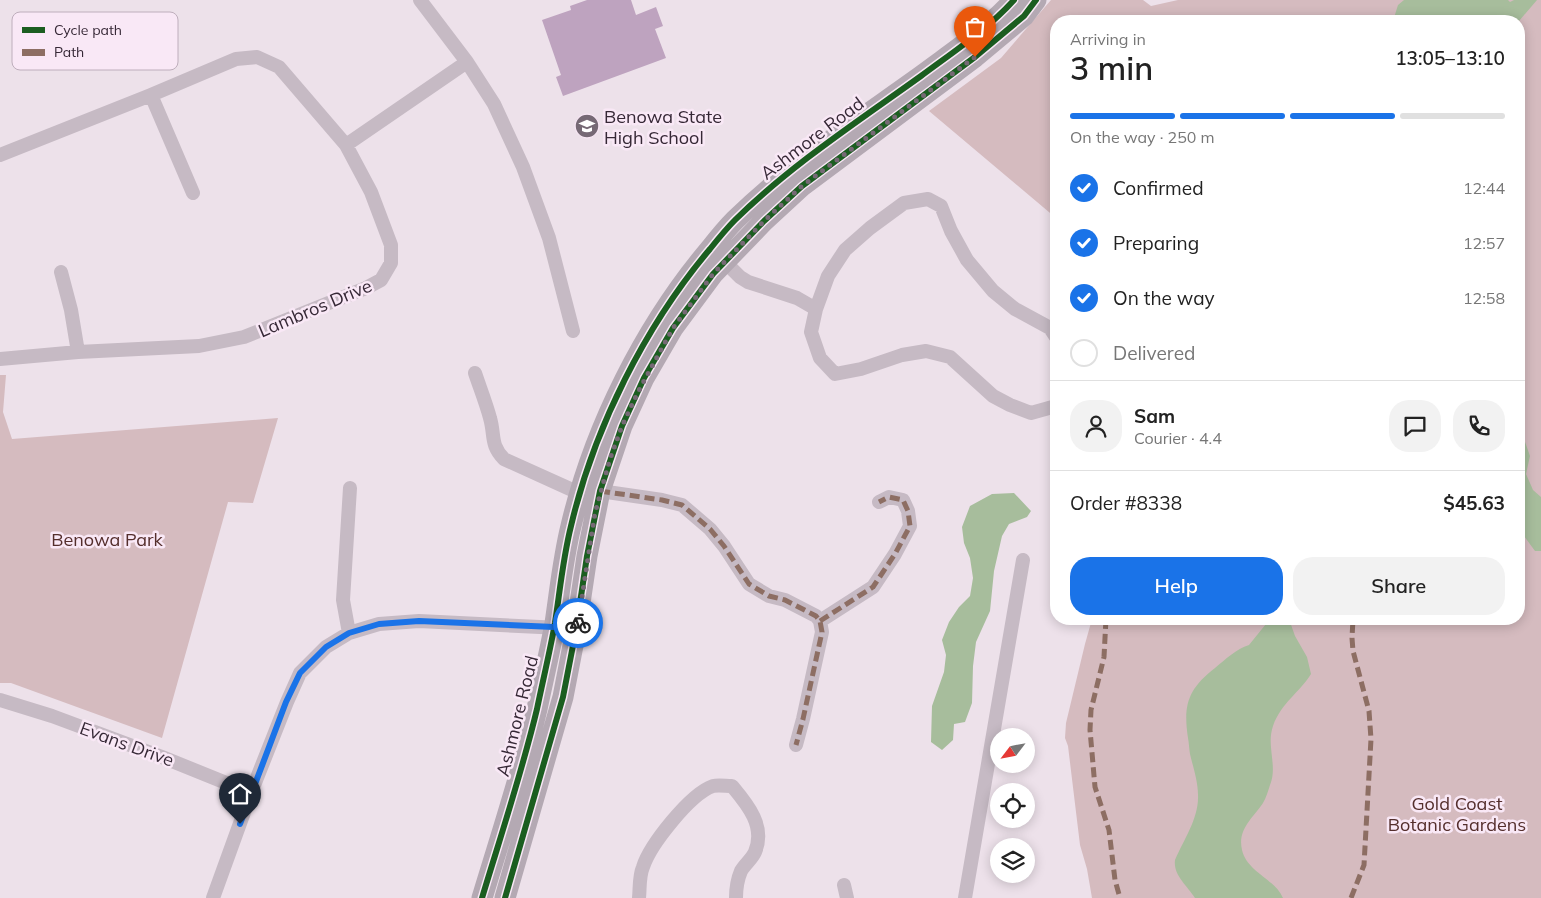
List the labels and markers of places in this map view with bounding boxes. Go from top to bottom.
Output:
pin [954,6,996,57]
place label: Benowa State High School [604,105,722,149]
school or university icon: Benowa State High School [574,113,600,139]
pin [219,773,261,824]

